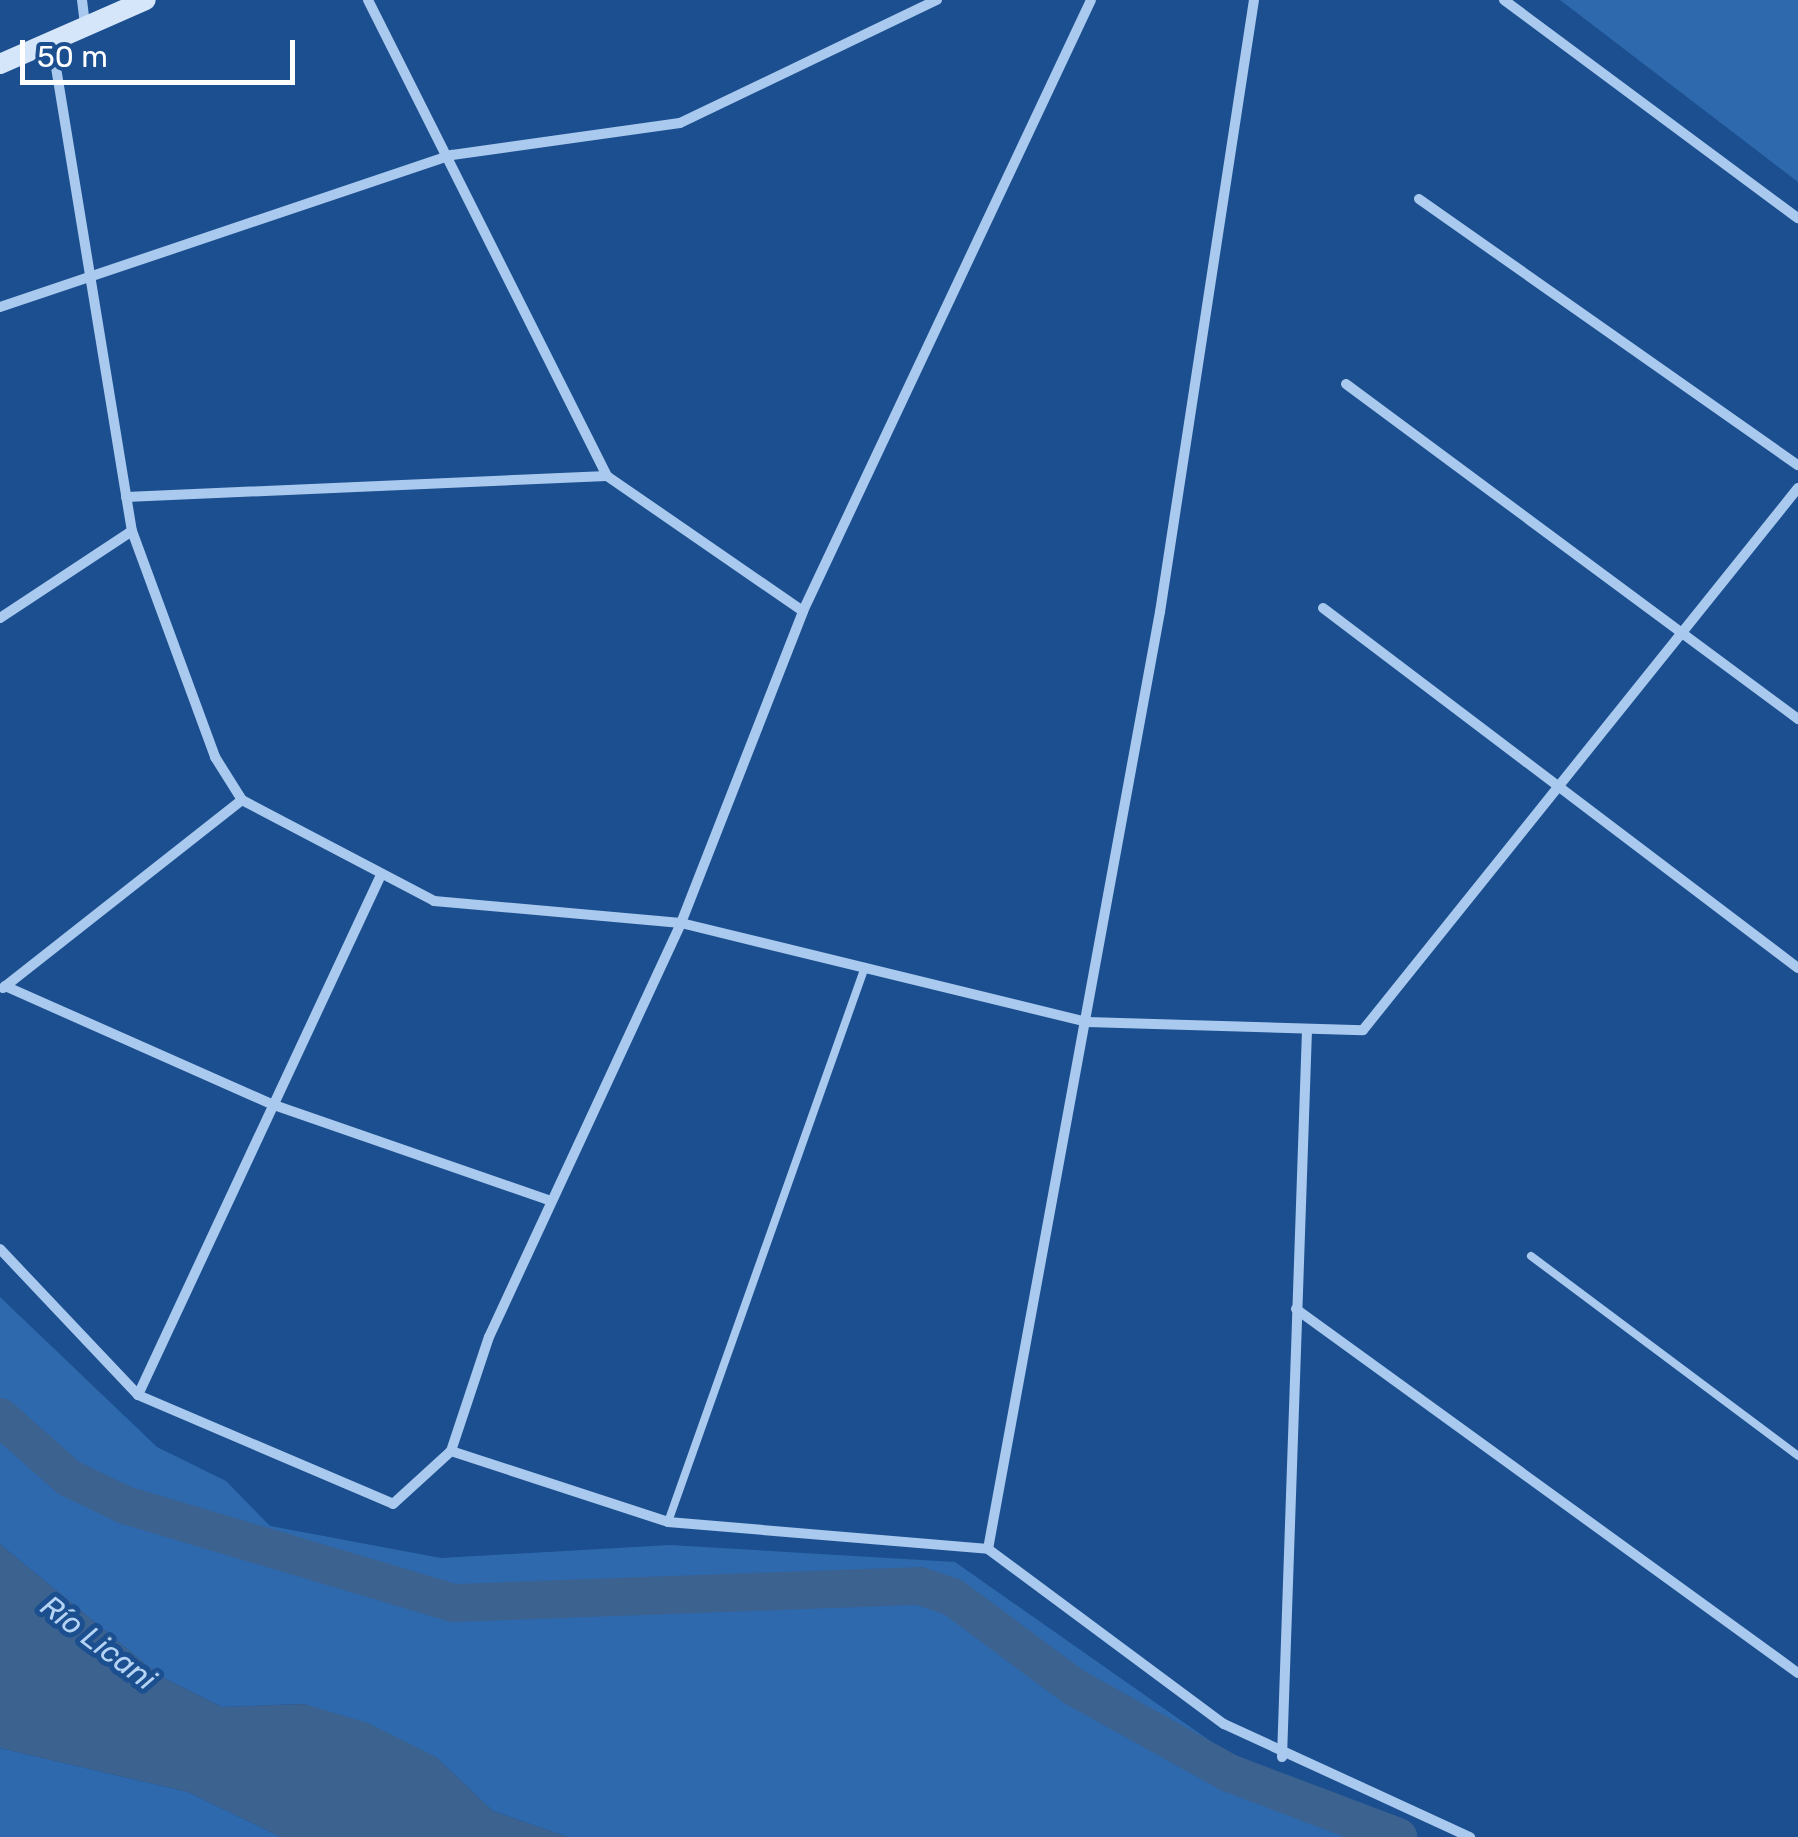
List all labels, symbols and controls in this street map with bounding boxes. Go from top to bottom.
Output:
scale bar [25,20,300,82]
text: 50 m [37,39,108,75]
water label: Río Licani [33,1588,163,1698]

